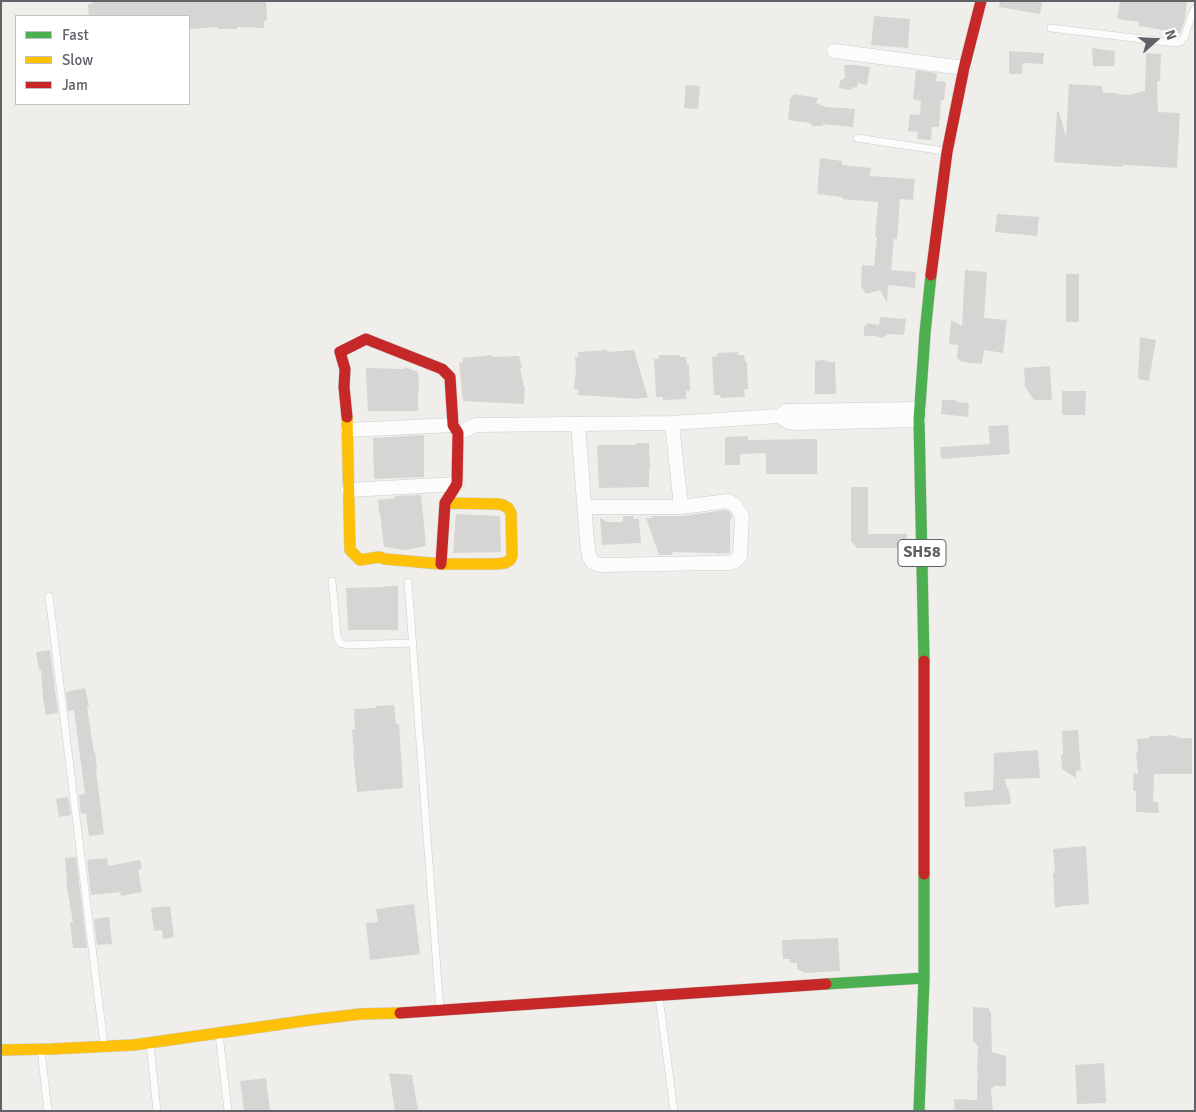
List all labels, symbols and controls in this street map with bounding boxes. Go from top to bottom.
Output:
legend [15,15,190,105]
north arrow [1131,15,1181,65]
text: Fast [62,26,89,44]
text: N [1161,28,1180,42]
text: Slow [62,51,93,69]
text: Jam [62,76,88,94]
road number: SH58 [898,540,946,566]

